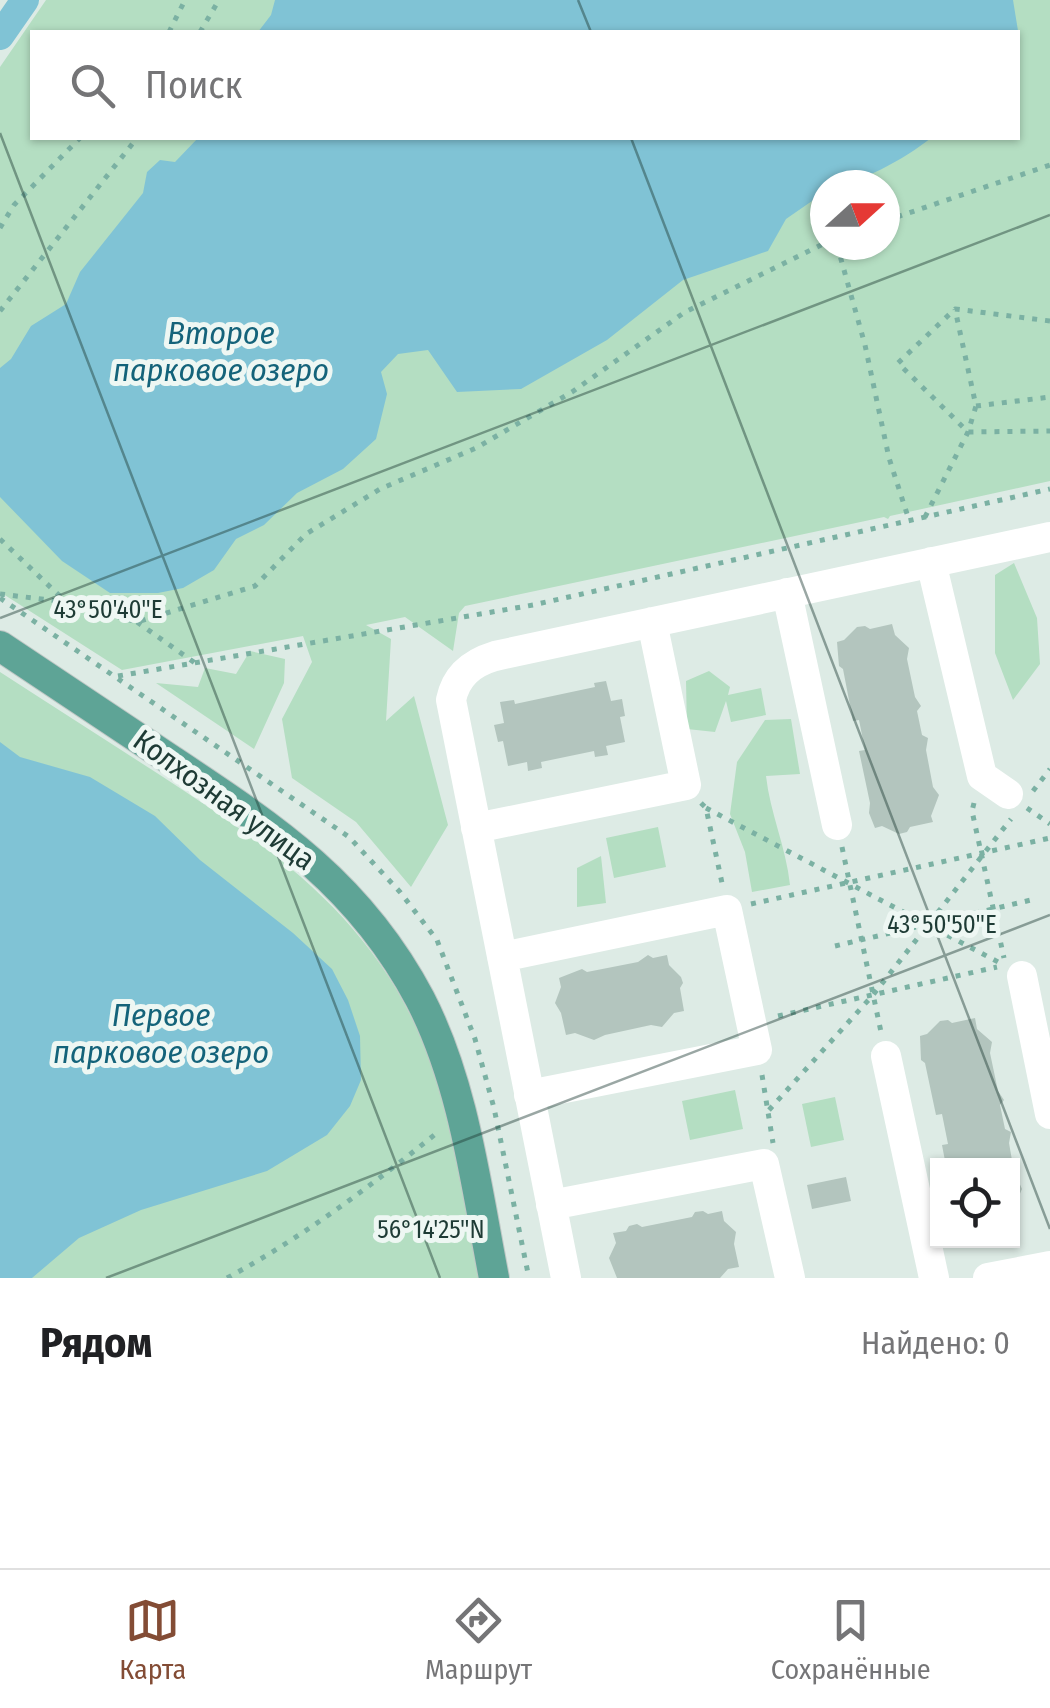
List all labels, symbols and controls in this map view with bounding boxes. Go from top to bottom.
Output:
search box [30,30,1020,140]
icon: search [65,58,120,113]
text: Поиск [145,62,242,108]
north arrow [810,170,900,260]
water label: Второе парковое озеро [113,314,329,389]
text: 43°50'40"E [53,595,163,625]
street label: Колхозная улица [126,722,322,878]
text: 43°50'50"E [887,910,997,940]
water label: Первое парковое озеро [53,996,269,1071]
map controls [930,1158,1020,1248]
button: locate [930,1158,1020,1248]
text: 56°14'25"N [377,1215,485,1245]
text: Рядом [40,1318,152,1368]
text: Найдено: 0 [861,1324,1010,1362]
tab: Карта [119,1593,186,1686]
tab: Маршрут [425,1593,532,1686]
tab: Сохранённые [771,1593,931,1686]

